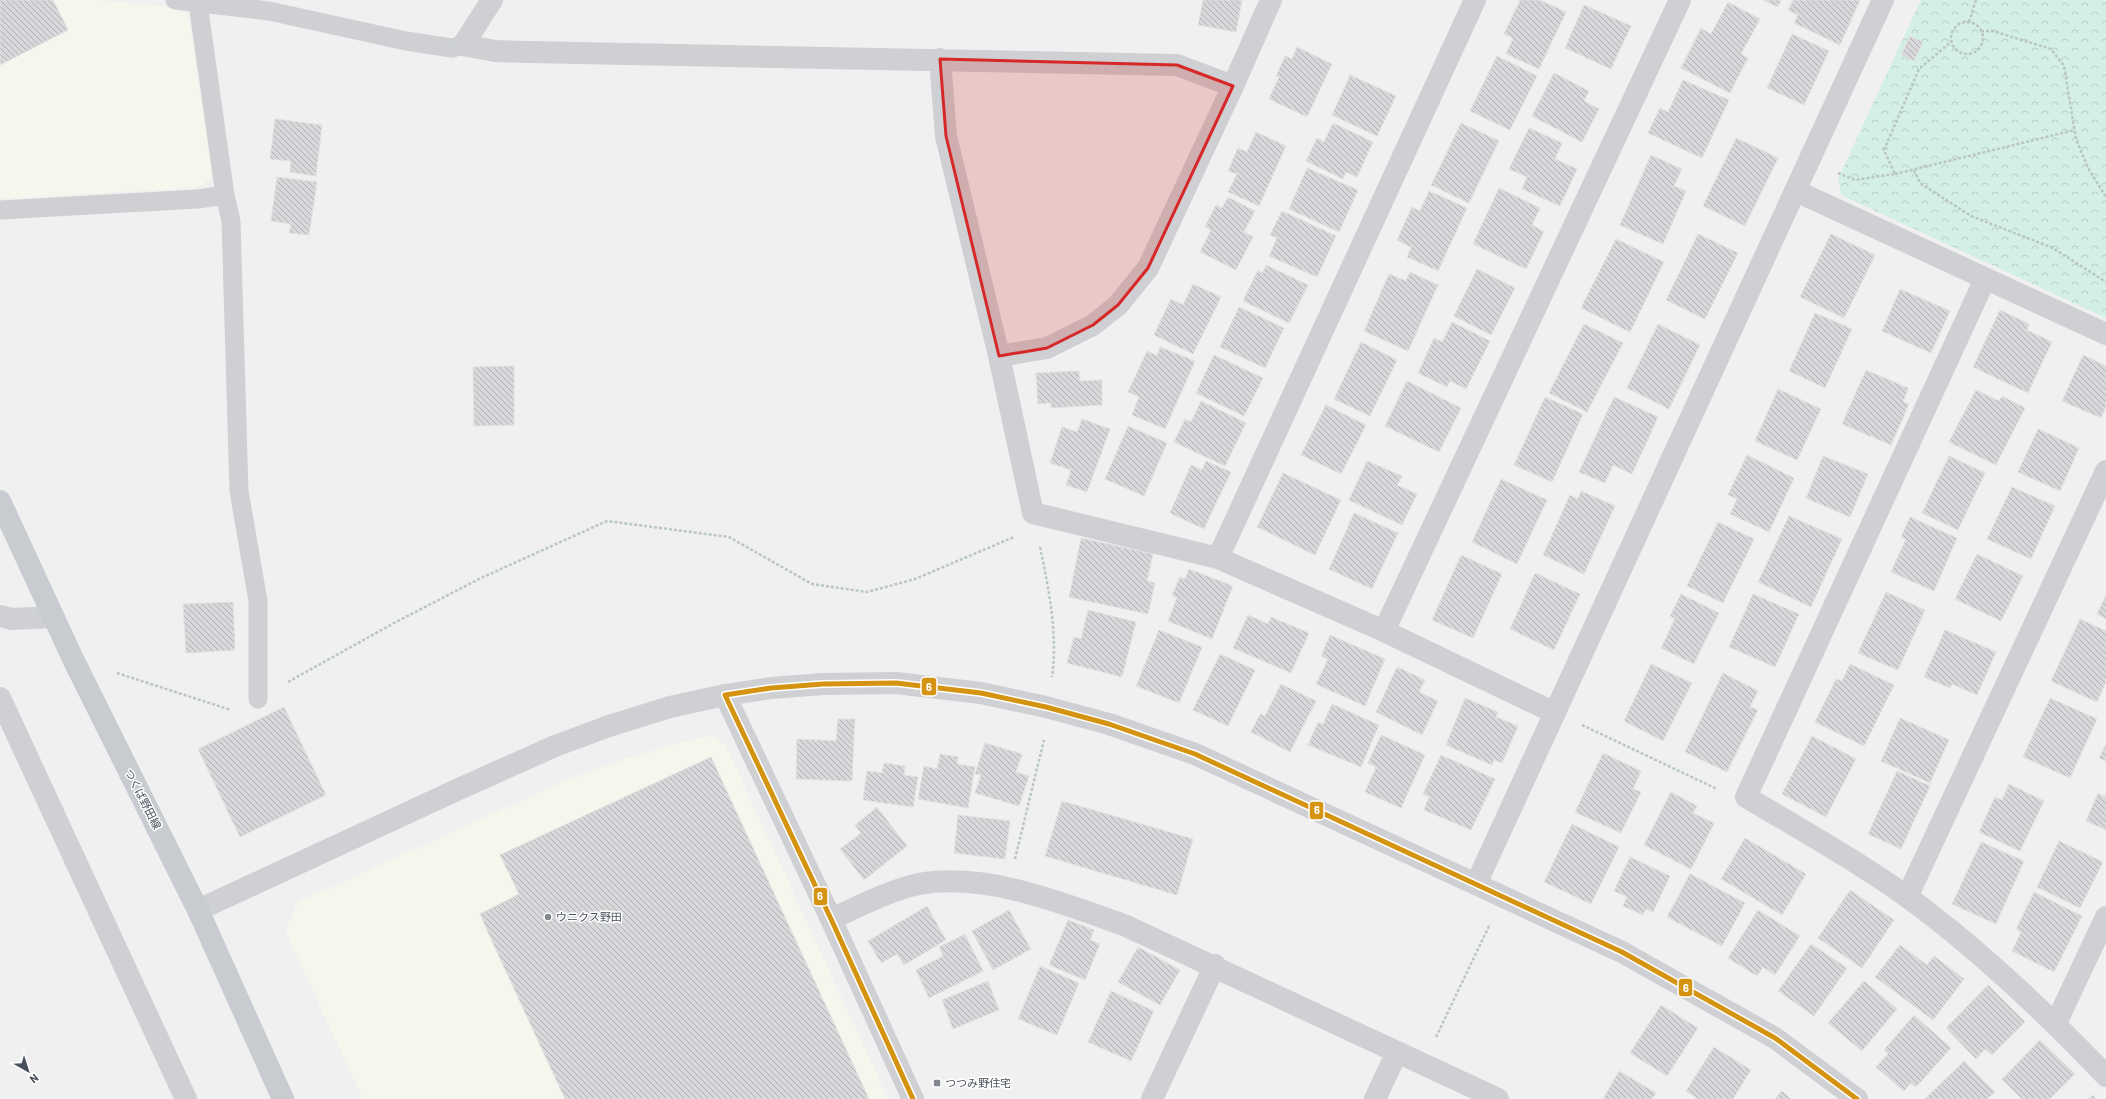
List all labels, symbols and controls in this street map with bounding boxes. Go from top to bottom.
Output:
line badge: 6 [921,677,937,696]
text: 6 [926,680,932,693]
street label: つくば野田線 [123,766,164,831]
line badge: 6 [1309,801,1324,820]
text: 6 [1314,803,1320,816]
line badge: 6 [813,887,828,906]
text: 6 [817,889,823,902]
place label: ウニクス野田 [556,910,622,923]
marker: ウニクス野田 [543,912,553,922]
line badge: 6 [1678,978,1693,997]
text: 6 [1683,981,1689,994]
north arrow [8,1051,48,1091]
text: N [28,1072,42,1087]
place label: つつみ野住宅 [945,1076,1011,1089]
marker: つつみ野住宅 [932,1078,942,1088]

